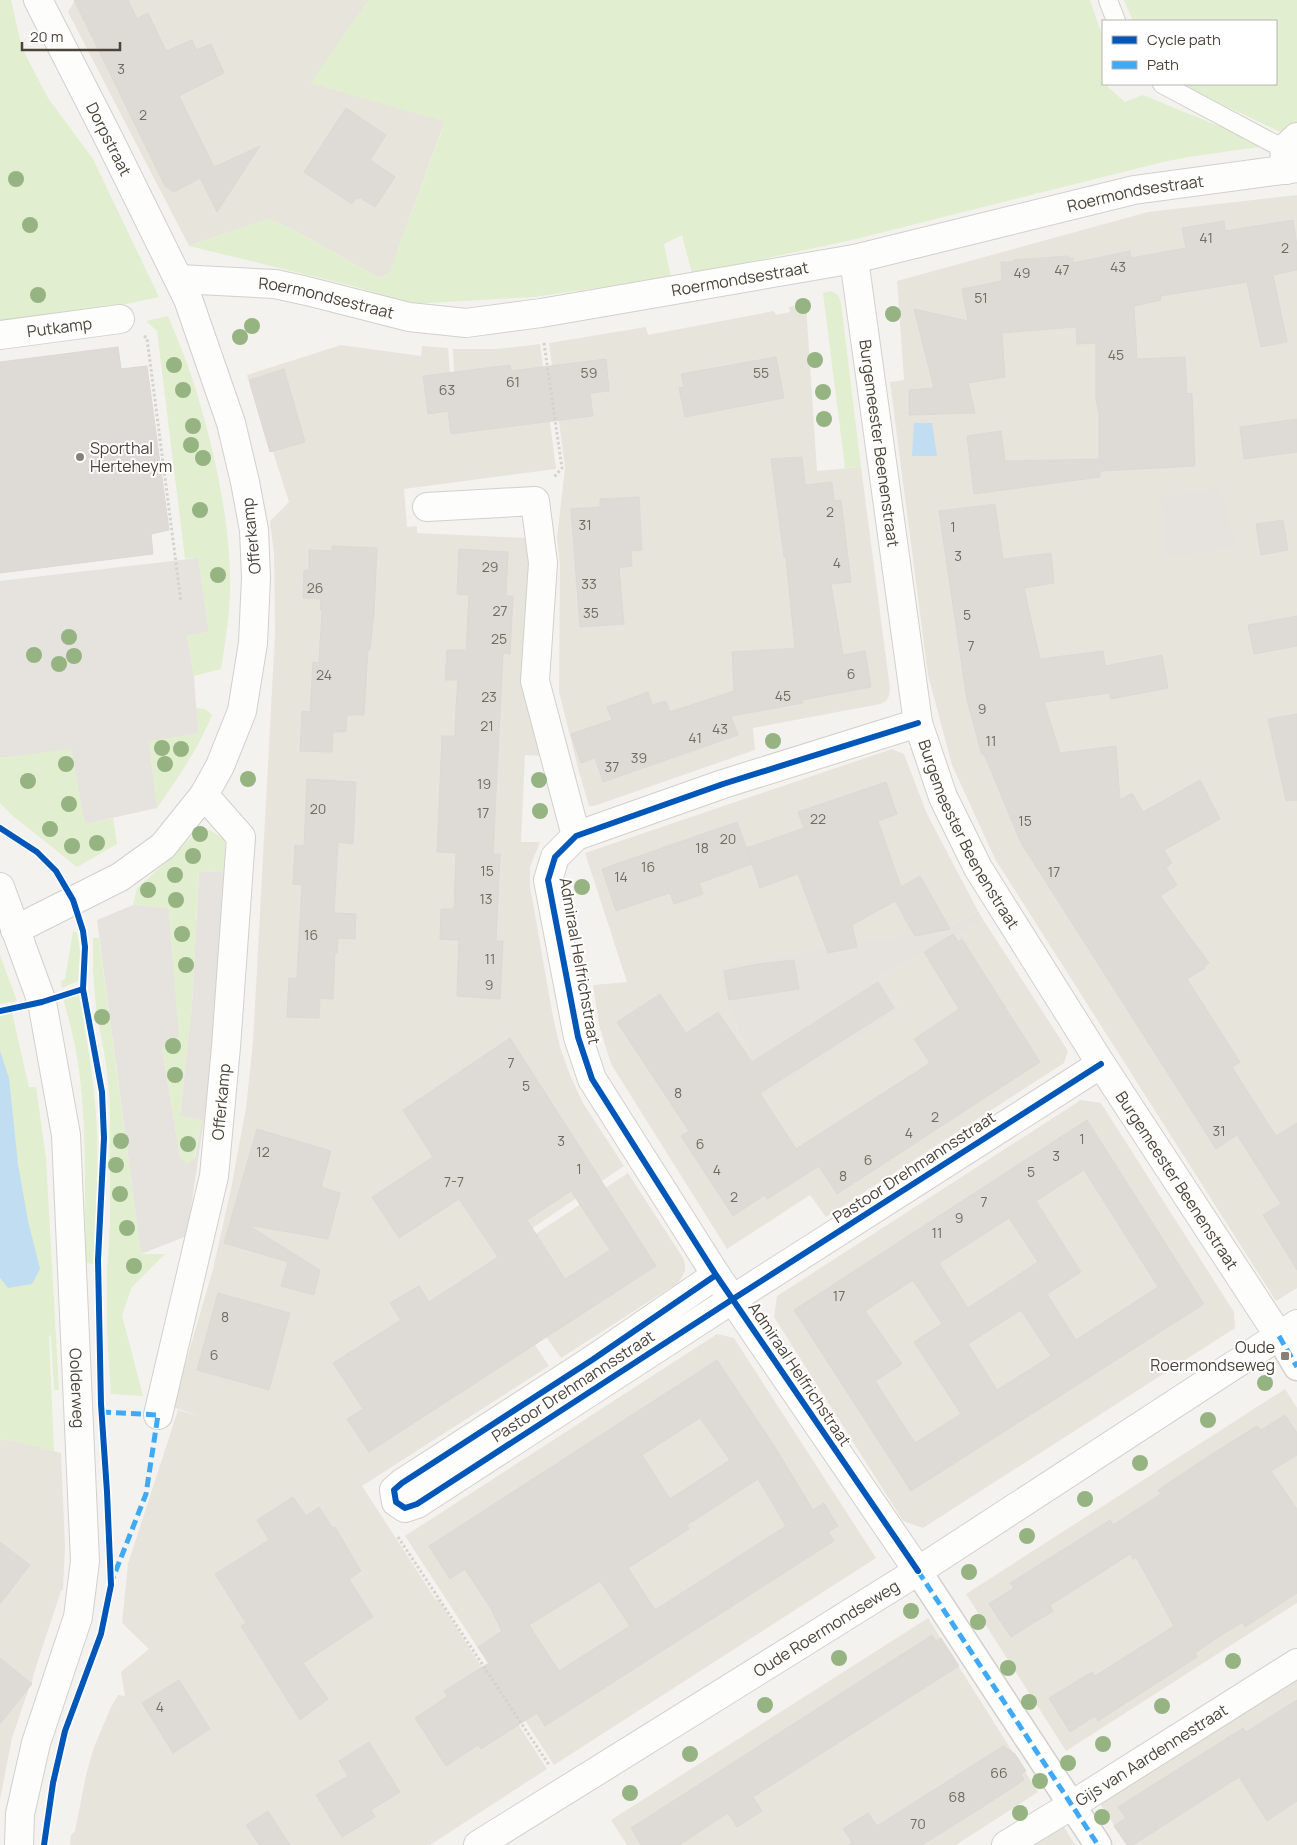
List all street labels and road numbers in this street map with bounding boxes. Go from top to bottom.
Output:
street label: Dorpstraat [81,98,137,180]
street label: Roermondsestraat [1065,170,1205,217]
street label: Roermondsestraat [670,256,810,301]
street label: Roermondsestraat [258,272,396,324]
street label: Putkamp [26,312,93,342]
street label: Burgemeester Beenenstraat [854,338,905,548]
street label: Offerkamp [236,497,266,575]
street label: Burgemeester Beenenstraat [913,736,1025,933]
street label: Admiraal Helfrichstraat [554,876,606,1046]
street label: Offerkamp [206,1062,235,1141]
street label: Burgemeester Beenenstraat [1111,1087,1244,1274]
street label: Pastoor Drehmannsstraat [828,1106,1000,1228]
street label: Admiraal Helfrichstraat [744,1298,856,1450]
street label: Pastoor Drehmannsstraat [487,1325,659,1447]
street label: Oolderweg [65,1348,90,1429]
street label: Oude Roermondseweg [749,1575,903,1682]
street label: Gijs van Aardennestraat [1071,1699,1232,1811]

